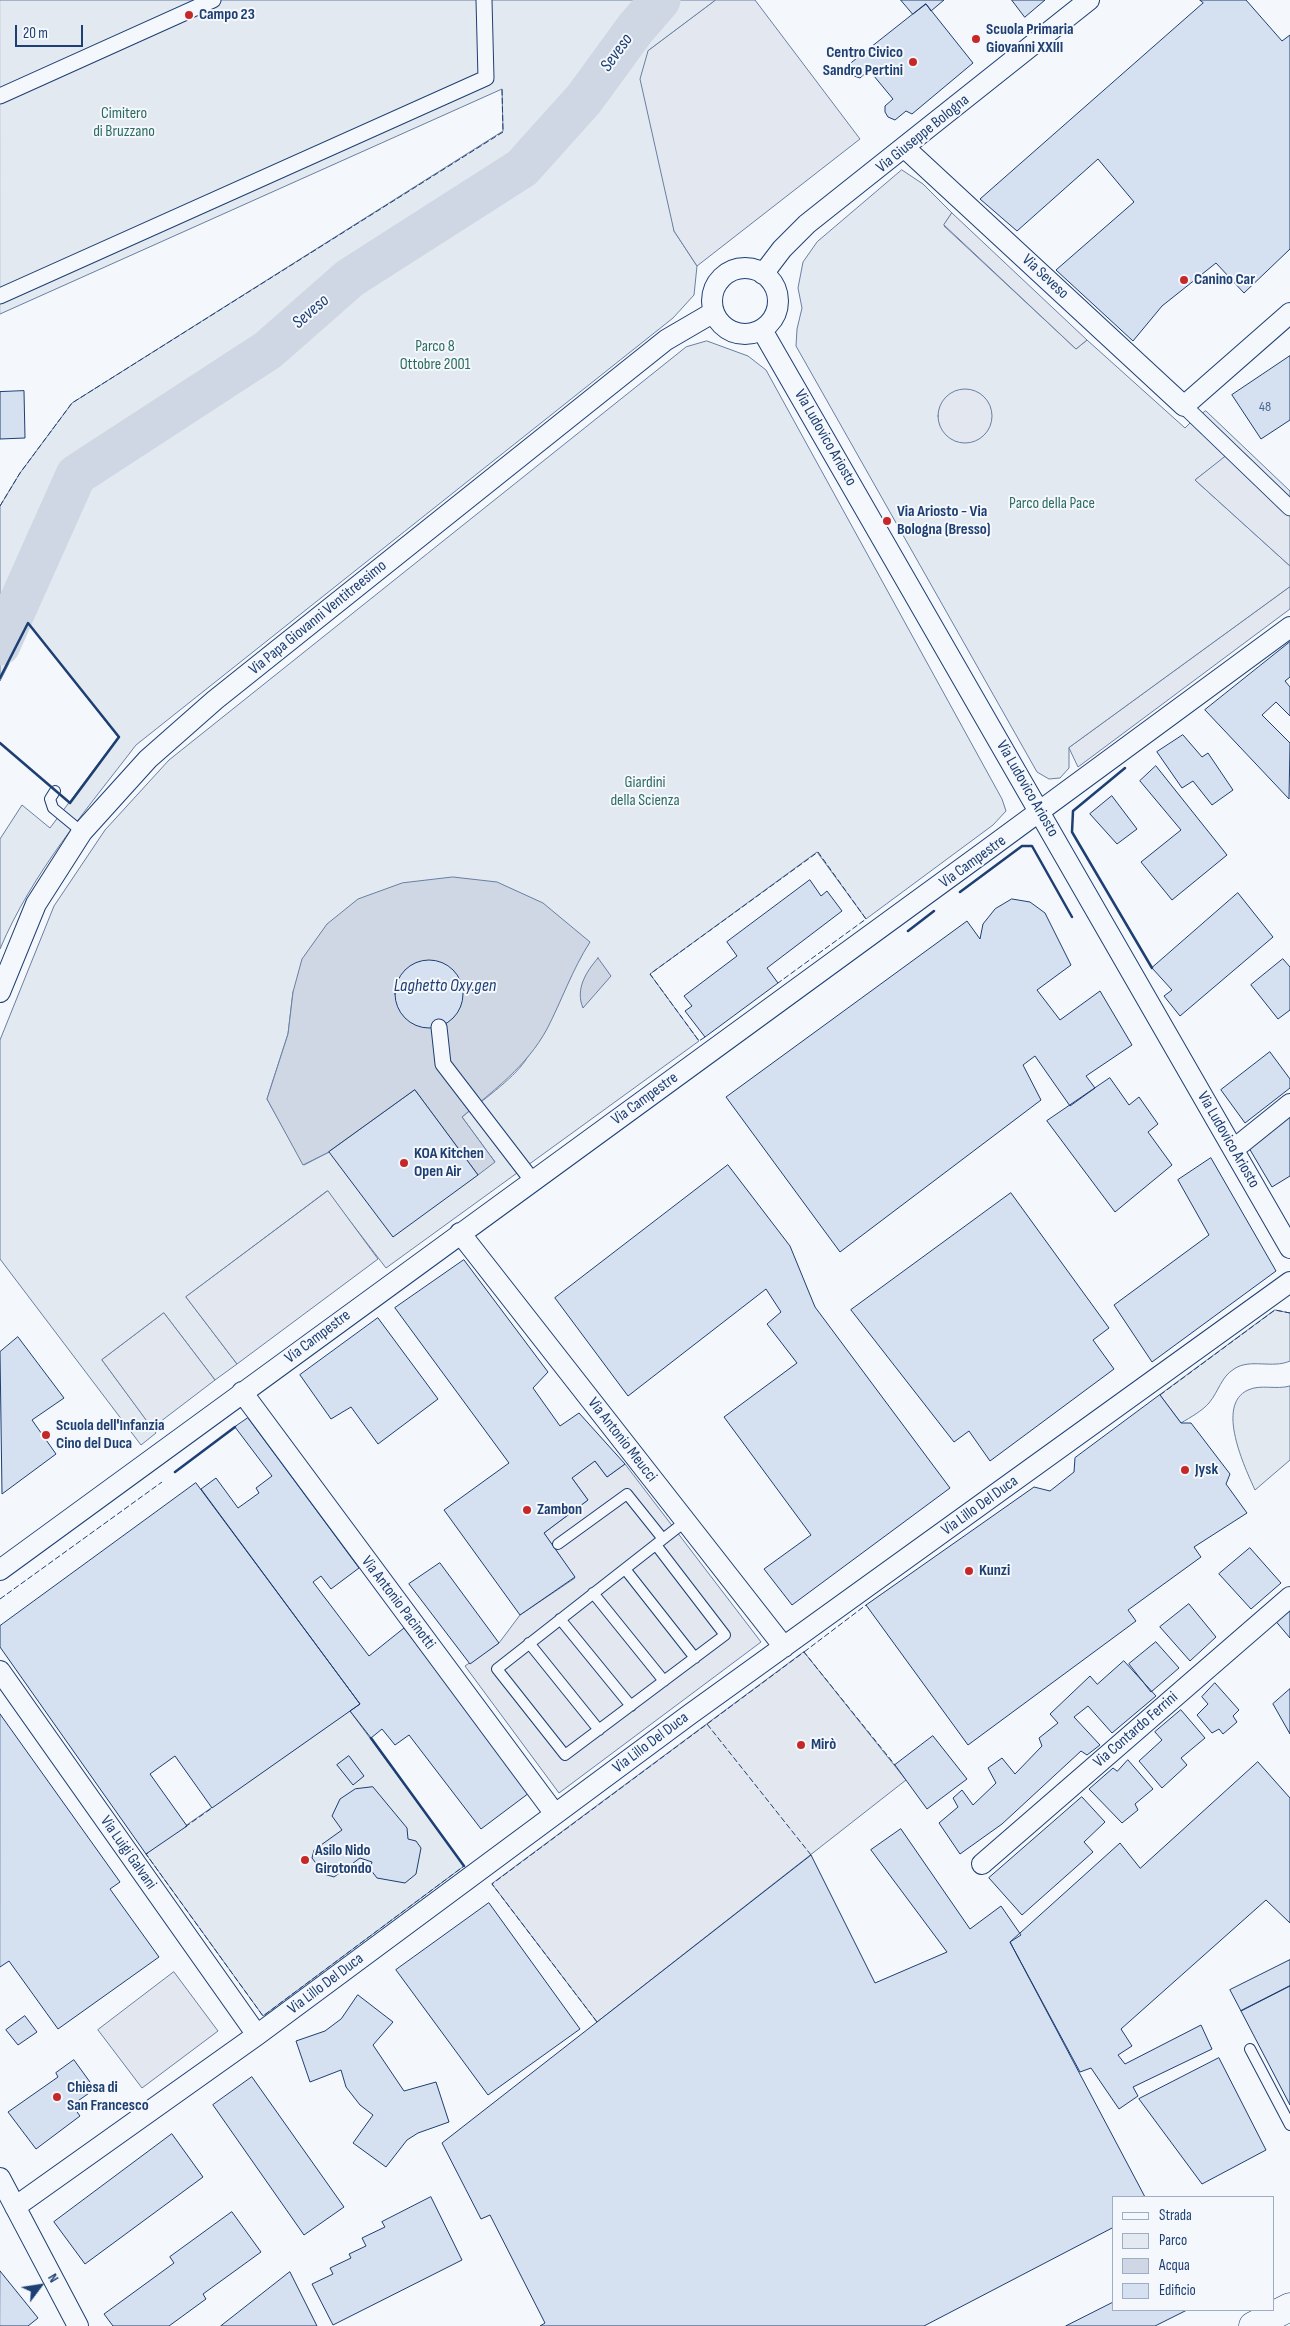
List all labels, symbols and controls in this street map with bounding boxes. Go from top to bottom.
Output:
place label: Campo 23 [199,5,255,25]
marker: Campo 23 [183,9,195,21]
scale bar [18,15,85,47]
place label: Scuola Primaria Giovanni XXIII [986,20,1073,58]
text: 20 m [23,24,48,43]
water label: Seveso [596,30,638,76]
marker: Scuola Primaria Giovanni XXIII [970,33,982,45]
place label: Centro Civico Sandro Pertini [823,43,903,81]
marker: Centro Civico Sandro Pertini [907,56,919,68]
street label: Via Giuseppe Bologna [873,91,973,177]
park label: Cimitero di Bruzzano [93,104,155,142]
street label: Via Seveso [1018,251,1072,303]
place label: Canino Car [1194,270,1255,290]
marker: Canino Car [1178,274,1190,286]
water label: Seveso [288,290,334,334]
park label: Parco 8 Ottobre 2001 [400,337,470,375]
street label: Via Ludovico Ariosto [790,386,860,490]
house number: 48 [1259,399,1271,415]
park label: Parco della Pace [1009,494,1095,514]
place label: Via Ariosto - Via Bologna (Bresso) [897,502,990,540]
marker: Via Ariosto - Via Bologna (Bresso) [881,515,893,527]
street label: Via Papa Giovanni Ventitreesimo [245,557,391,679]
street label: Via Ludovico Ariosto [992,737,1062,841]
park label: Giardini della Scienza [610,773,680,811]
street label: Via Campestre [936,832,1010,892]
water label: Laghetto Oxy.gen [394,975,496,997]
street label: Via Campestre [608,1069,682,1129]
street label: Via Ludovico Ariosto [1193,1088,1263,1192]
place label: KOA Kitchen Open Air [414,1144,484,1182]
marker: KOA Kitchen Open Air [398,1157,410,1169]
street label: Via Campestre [281,1306,355,1368]
street label: Via Antonio Meucci [583,1394,661,1486]
place label: Scuola dell'Infanzia Cino del Duca [56,1416,165,1454]
marker: Scuola dell'Infanzia Cino del Duca [40,1429,52,1441]
place label: Jysk [1195,1460,1218,1480]
marker: Jysk [1179,1464,1191,1476]
street label: Via Lillo Del Duca [938,1472,1022,1540]
place label: Zambon [537,1500,582,1520]
marker: Zambon [521,1504,533,1516]
street label: Via Antonio Pacinotti [357,1553,439,1653]
place label: Kunzi [979,1561,1010,1581]
marker: Kunzi [963,1565,975,1577]
street label: Via Contardo Ferrini [1090,1688,1182,1772]
street label: Via Lillo Del Duca [609,1708,693,1778]
place label: Mirò [811,1735,836,1755]
marker: Mirò [795,1739,807,1751]
street label: Via Luigi Galvani [96,1813,160,1893]
place label: Asilo Nido Girotondo [315,1841,372,1879]
marker: Asilo Nido Girotondo [299,1854,311,1866]
street label: Via Lillo Del Duca [284,1949,368,2019]
place label: Chiesa di San Francesco [67,2078,149,2116]
marker: Chiesa di San Francesco [51,2091,63,2103]
legend [1112,2196,1275,2311]
text: Strada [1159,2206,1192,2225]
text: Parco [1159,2231,1187,2250]
text: Acqua [1159,2256,1190,2275]
north arrow [15,2261,65,2311]
text: N [44,2270,62,2286]
text: Edificio [1159,2281,1196,2300]

